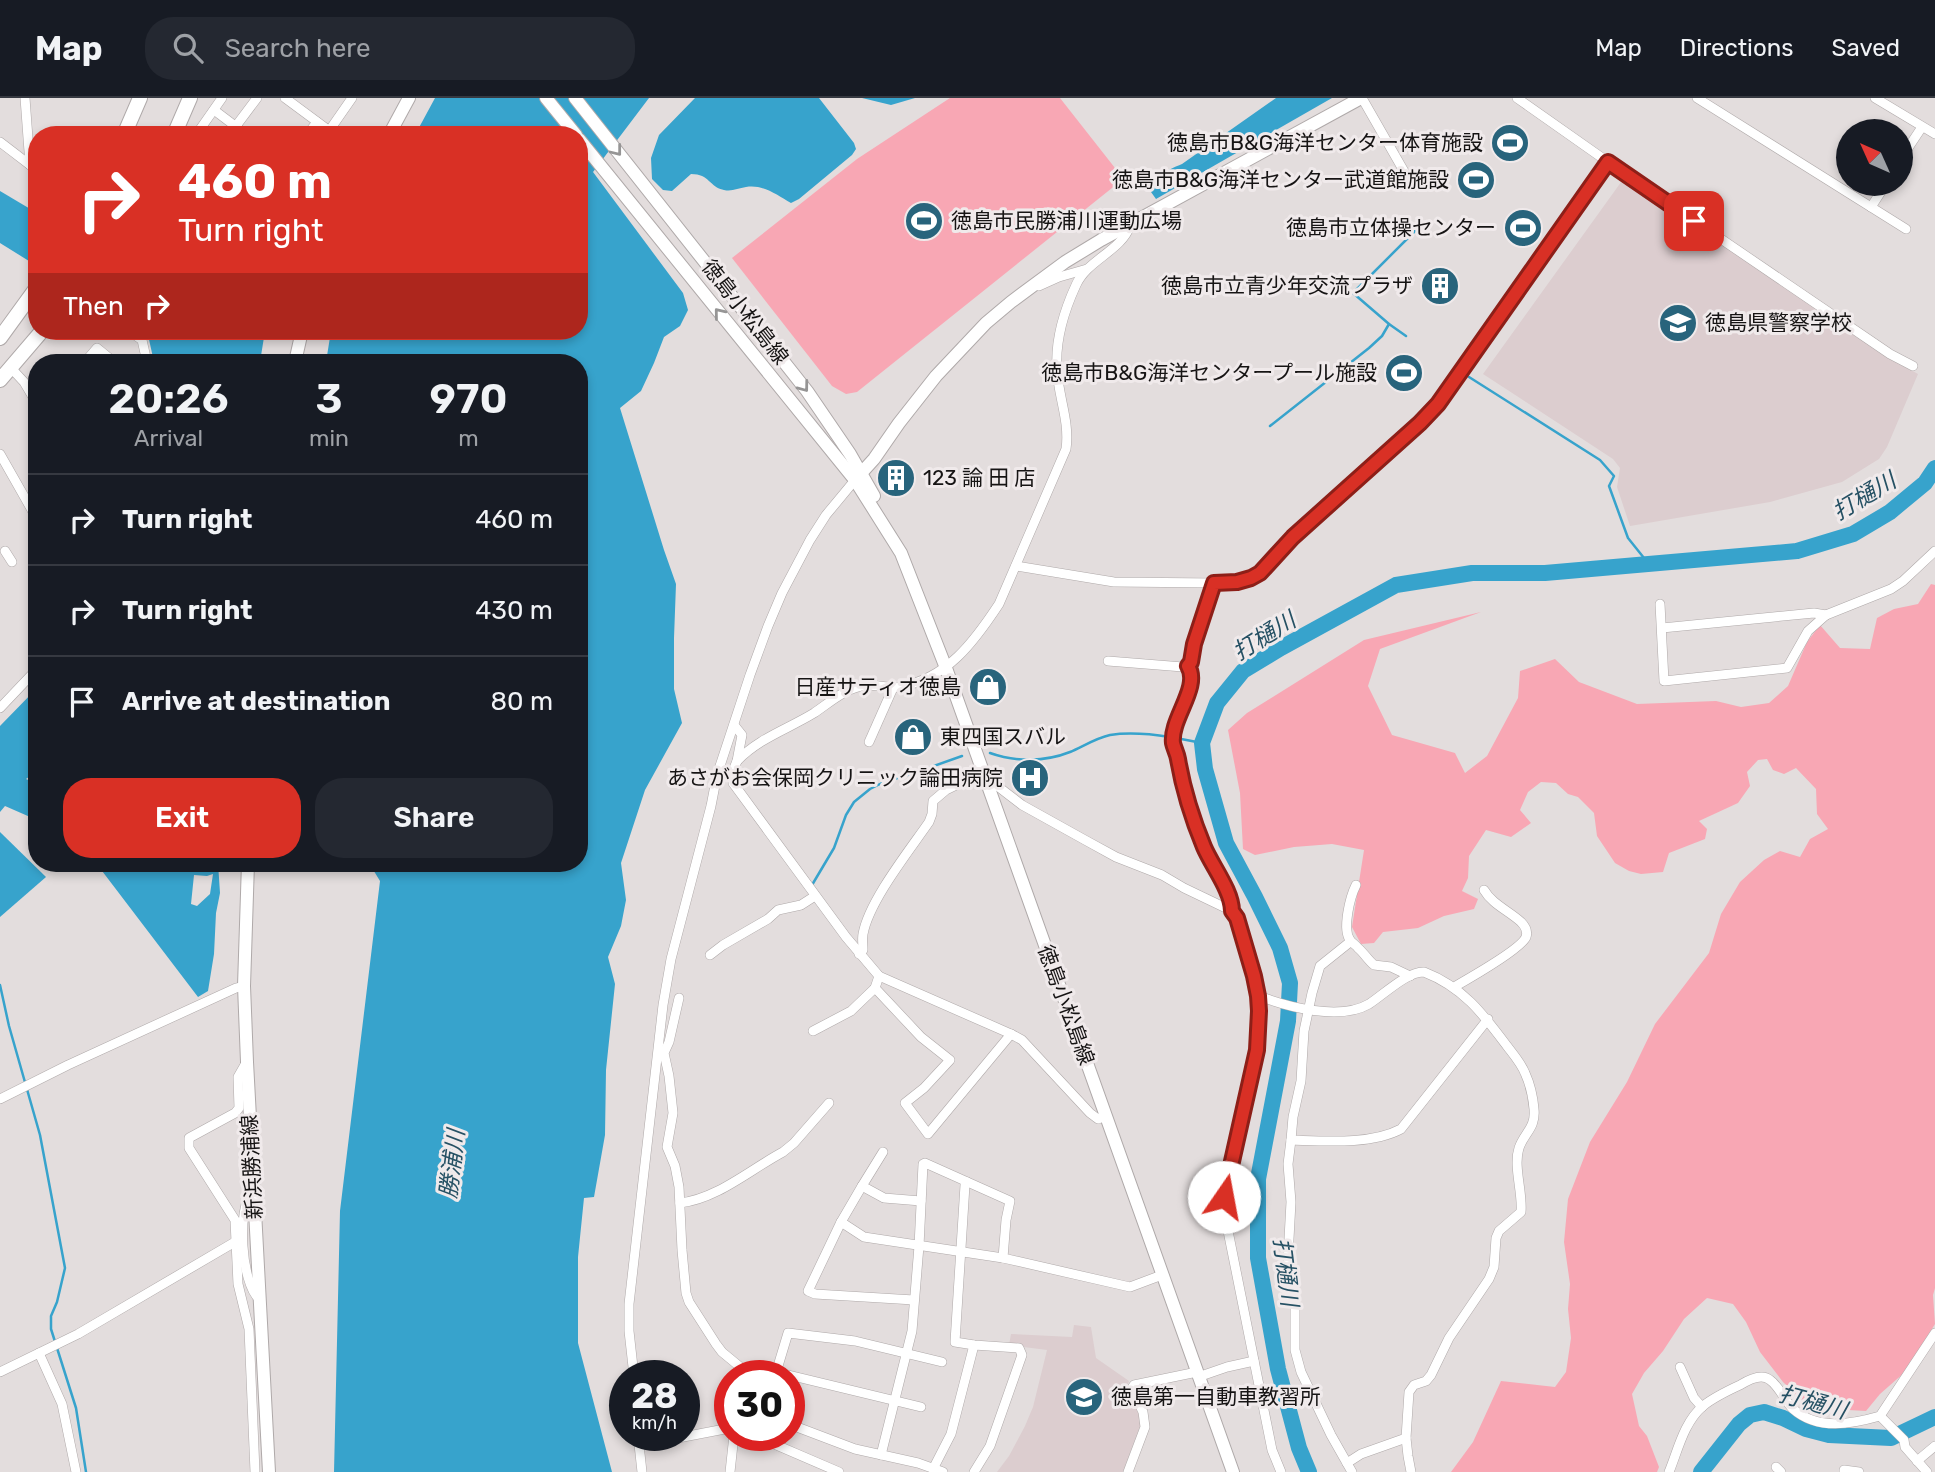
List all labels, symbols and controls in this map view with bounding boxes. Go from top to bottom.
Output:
search box [145,17,635,80]
text: Map [35,29,103,68]
icon: search [169,29,207,67]
text: Search here [225,33,370,64]
text: Map [1595,34,1642,62]
text: Directions [1680,34,1793,62]
text: Saved [1831,34,1900,62]
north arrow [1836,119,1913,196]
map controls [1836,119,1913,196]
sports icon: 徳島市B&G海洋センター体育施設 [1489,122,1531,164]
place label: 徳島市B&G海洋センター体育施設 [1167,130,1483,155]
one-way arrow [609,144,622,156]
text: 460 m [178,152,332,210]
icon: right [63,154,154,245]
sports icon: 徳島市B&G海洋センター武道館施設 [1455,159,1497,201]
place label: 徳島市B&G海洋センター武道館施設 [1112,167,1449,192]
pin [1664,191,1724,251]
sports icon: 徳島市民勝浦川運動広場 [903,200,945,242]
icon: arrive [1675,202,1713,240]
sports icon: 徳島市立体操センター [1502,207,1544,249]
place label: 徳島市民勝浦川運動広場 [951,208,1182,233]
text: Turn right [178,211,323,249]
place label: 徳島市立体操センター [1286,215,1496,240]
street label: 徳島小松島線 [697,254,794,369]
building icon: 徳島市立青少年交流プラザ [1419,265,1461,307]
place label: 徳島市立青少年交流プラザ [1161,273,1413,298]
icon: right [138,287,176,325]
text: Then [63,291,124,322]
school or university icon: 徳島県警察学校 [1657,302,1699,344]
one-way arrow [715,308,728,320]
place label: 徳島県警察学校 [1705,310,1852,335]
sports icon: 徳島市B&G海洋センタープール施設 [1383,352,1425,394]
place label: 徳島市B&G海洋センタープール施設 [1041,360,1377,385]
text: 20:26 [109,374,229,424]
text: 3 [316,374,343,424]
text: 970 [430,374,507,424]
one-way arrow [796,380,809,392]
text: Arrival [134,424,203,452]
text: min [309,424,349,452]
text: m [458,424,479,452]
building icon: 123 論 田 店 [875,457,917,499]
place label: 123 論 田 店 [923,465,1035,490]
water label: 打樋川 [1827,465,1903,526]
icon: right [63,501,101,539]
text: Turn right [122,504,252,535]
text: 460 m [475,504,553,535]
icon: right [63,592,101,630]
text: Turn right [122,595,252,626]
text: 430 m [475,595,553,626]
water label: 打樋川 [1227,604,1303,666]
shop icon: 日産サティオ徳島 [967,666,1009,708]
place label: 日産サティオ徳島 [794,674,961,699]
icon: arrive [63,683,101,721]
text: Arrive at destination [122,686,390,717]
text: 80 m [490,686,553,717]
shop icon: 東四国スバル [892,716,934,758]
place label: 東四国スバル [940,724,1066,749]
hospital icon: あさがお会保岡クリニック論田病院 [1009,757,1051,799]
place label: あさがお会保岡クリニック論田病院 [667,765,1003,790]
button: Exit [63,778,301,858]
button: Share [315,778,553,858]
street label: 徳島小松島線 [1033,941,1100,1068]
street label: 新浜勝浦線 [236,1114,267,1220]
water label: 勝浦川 [434,1125,470,1200]
position arrow [1187,1160,1261,1234]
water label: 打樋川 [1268,1236,1304,1311]
speed limit sign: 30 [714,1360,805,1451]
text: 28 [631,1375,678,1417]
school or university icon: 徳島第一自動車教習所 [1063,1376,1105,1418]
water label: 打樋川 [1776,1380,1853,1425]
place label: 徳島第一自動車教習所 [1111,1384,1321,1409]
text: km/h [632,1412,677,1434]

